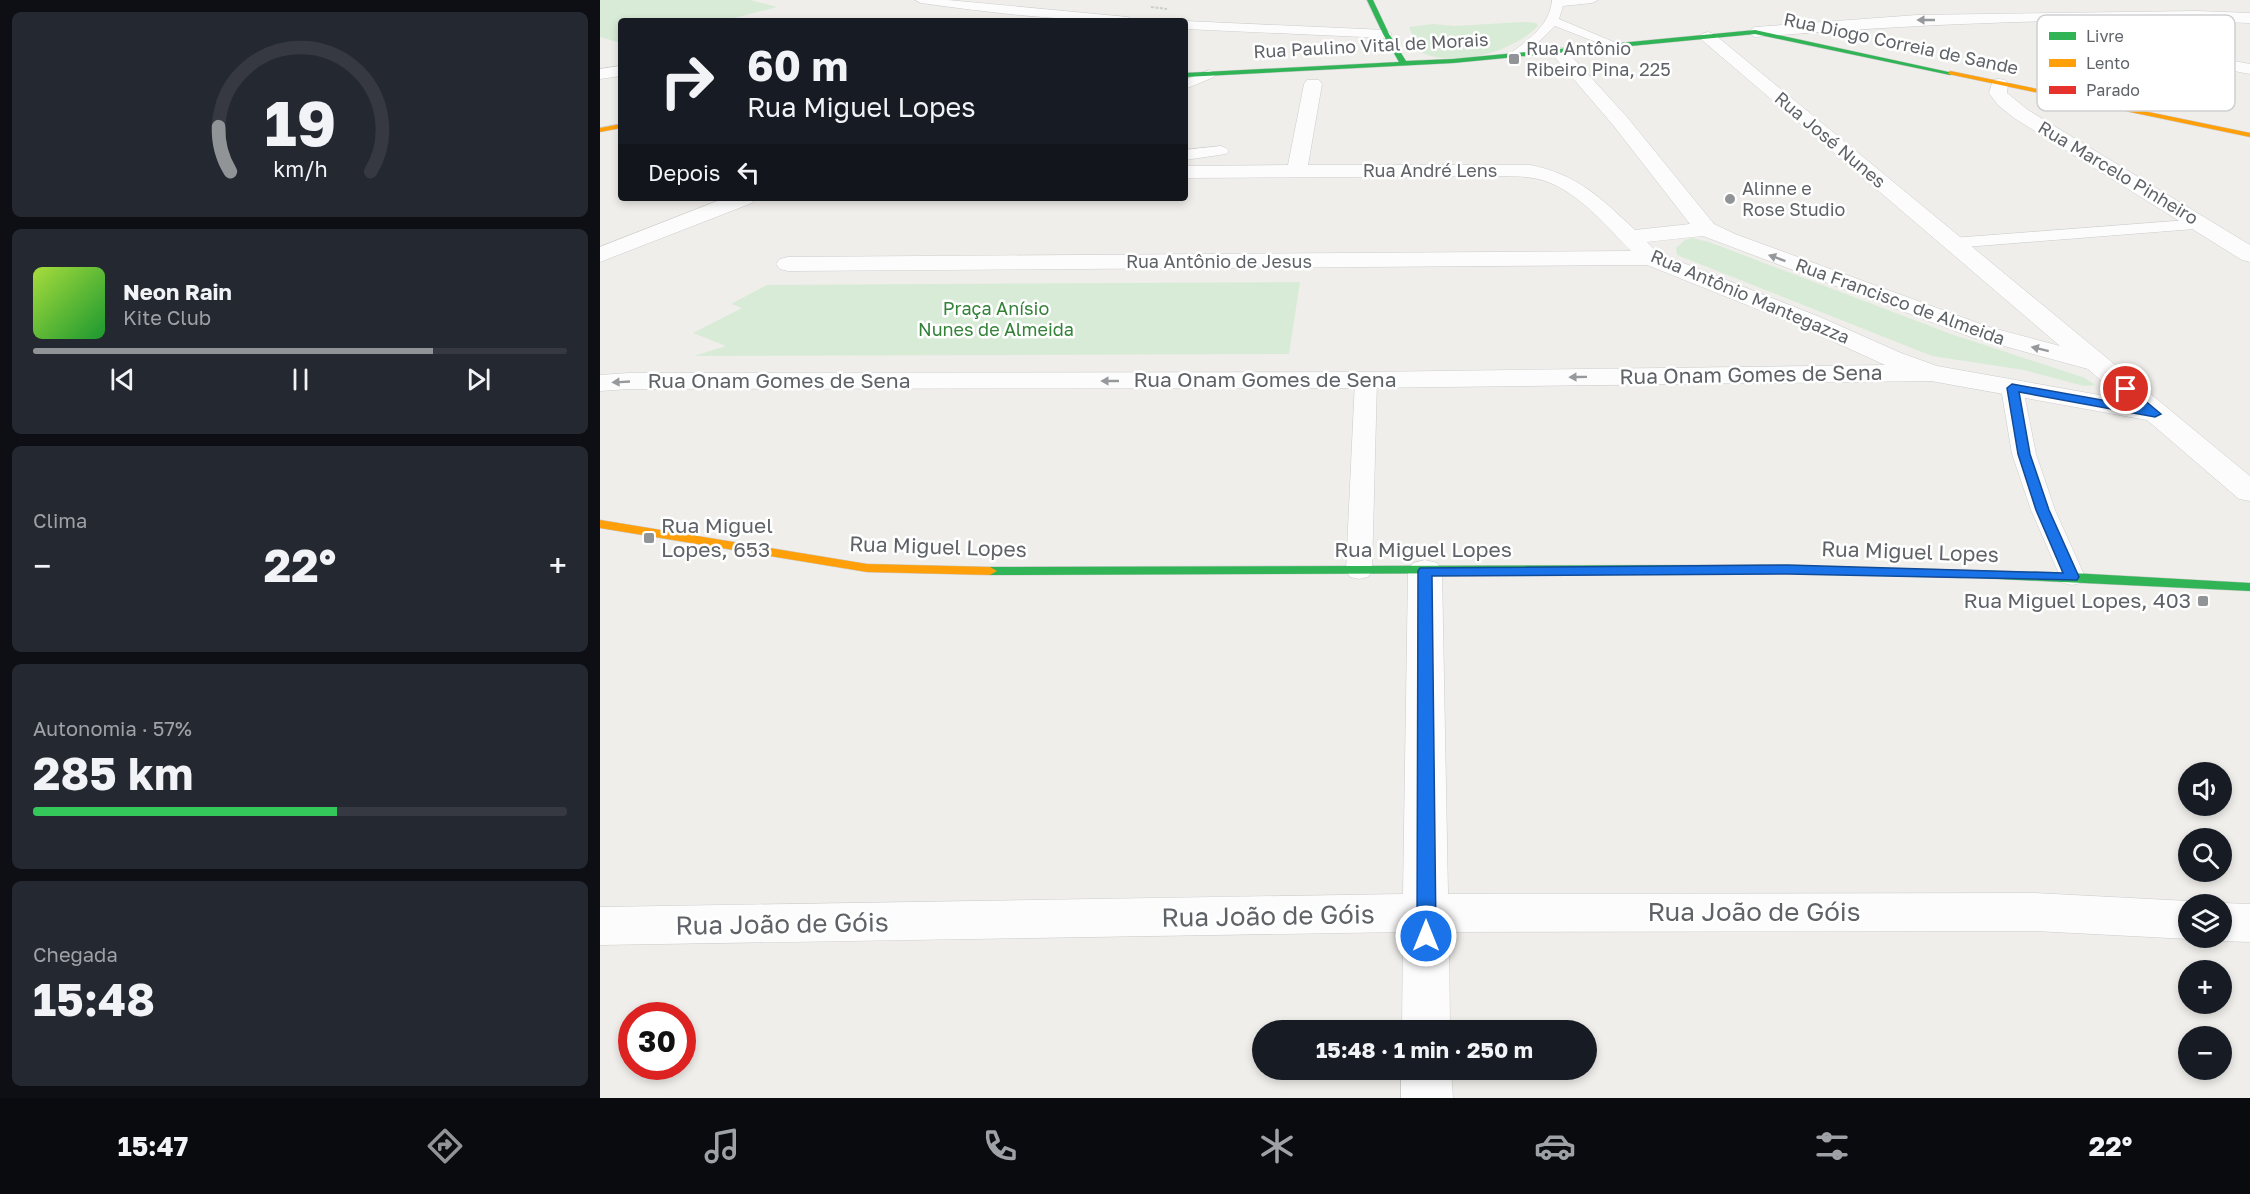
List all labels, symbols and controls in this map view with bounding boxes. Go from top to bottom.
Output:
street label: Rua Diogo Correia de Sande [1782,7,2020,79]
one-way arrow [1917,15,1936,25]
legend [2037,15,2235,111]
text: Livre [2086,26,2124,46]
street label: Rua Paulino Vital de Morais [1253,28,1489,62]
place label: Rua Antônio Ribeiro Pina, 225 [1526,37,1671,80]
text: 60 m [747,40,848,90]
icon: right [648,42,726,120]
marker: Rua Antônio Ribeiro Pina, 225 [1507,52,1521,66]
text: Lento [2086,53,2130,73]
text: Parado [2086,80,2140,100]
text: 19 [264,85,336,160]
street label: Rua José Nunes [1771,86,1891,192]
text: Rua Miguel Lopes [747,91,976,123]
street label: Rua Marcelo Pinheiro [2035,116,2202,229]
text: km/h [273,156,327,182]
icon: left [732,156,765,189]
text: Depois [648,159,720,186]
street label: Rua André Lens [1363,159,1497,181]
place label: Alinne e Rose Studio [1742,177,1845,220]
marker: Alinne e Rose Studio [1723,192,1737,206]
street label: Rua Antônio Mantegazza [1648,244,1853,348]
street label: Rua Antônio de Jesus [1126,250,1312,272]
one-way arrow [1768,252,1786,262]
street label: Rua Francisco de Almeida [1793,253,2008,349]
text: Neon Rain [123,278,232,305]
park label: Praça Anísio Nunes de Almeida [918,297,1074,340]
text: Kite Club [123,305,211,329]
one-way arrow [2031,344,2050,354]
street label: Rua Onam Gomes de Sena [1619,359,1883,389]
icon: previous [106,363,139,396]
icon: pause [284,363,317,396]
icon: next [462,363,495,396]
pin [2100,363,2151,414]
street label: Rua Onam Gomes de Sena [1133,366,1397,392]
street label: Rua Onam Gomes de Sena [647,367,911,393]
one-way arrow [1569,372,1588,381]
icon: arrive [2109,372,2142,405]
one-way arrow [1101,376,1120,386]
one-way arrow [612,377,631,386]
text: Clima [33,508,87,532]
place label: Rua Miguel Lopes, 653 [661,512,773,562]
street label: Rua Miguel Lopes [849,530,1027,562]
marker: Rua Miguel Lopes, 653 [642,531,656,545]
street label: Rua Miguel Lopes [1821,535,1999,567]
street label: Rua Miguel Lopes [1334,536,1512,562]
text: 22° [264,538,336,592]
text: − [33,546,51,585]
text: + [549,546,567,585]
place label: Rua Miguel Lopes, 403 [1964,587,2191,613]
marker: Rua Miguel Lopes, 403 [2196,594,2210,608]
text: Autonomia · 57% [33,716,192,740]
text: 285 km [33,746,193,800]
map controls [2178,762,2232,1080]
button: sound [2178,762,2232,816]
button: search [2178,828,2232,882]
button: layers [2178,894,2232,948]
street label: Rua João de Góis [1647,896,1861,927]
street label: Rua João de Góis [1161,898,1375,933]
position arrow [1394,904,1458,968]
street label: Rua João de Góis [675,906,889,941]
text: Chegada [33,942,118,966]
button: + [2178,960,2232,1014]
text: 15:48 [33,972,155,1026]
speed limit sign: 30 [618,1002,696,1080]
button: − [2178,1026,2232,1080]
text: 15:48 · 1 min · 250 m [1316,1036,1533,1063]
icon: directions [424,1125,466,1167]
icon: music [701,1125,743,1167]
icon: phone [979,1125,1021,1167]
icon: climate [1256,1125,1298,1167]
icon: car [1534,1125,1576,1167]
icon: filters [1811,1125,1853,1167]
text: 15:47 [118,1130,188,1162]
text: 22° [2089,1130,2132,1162]

